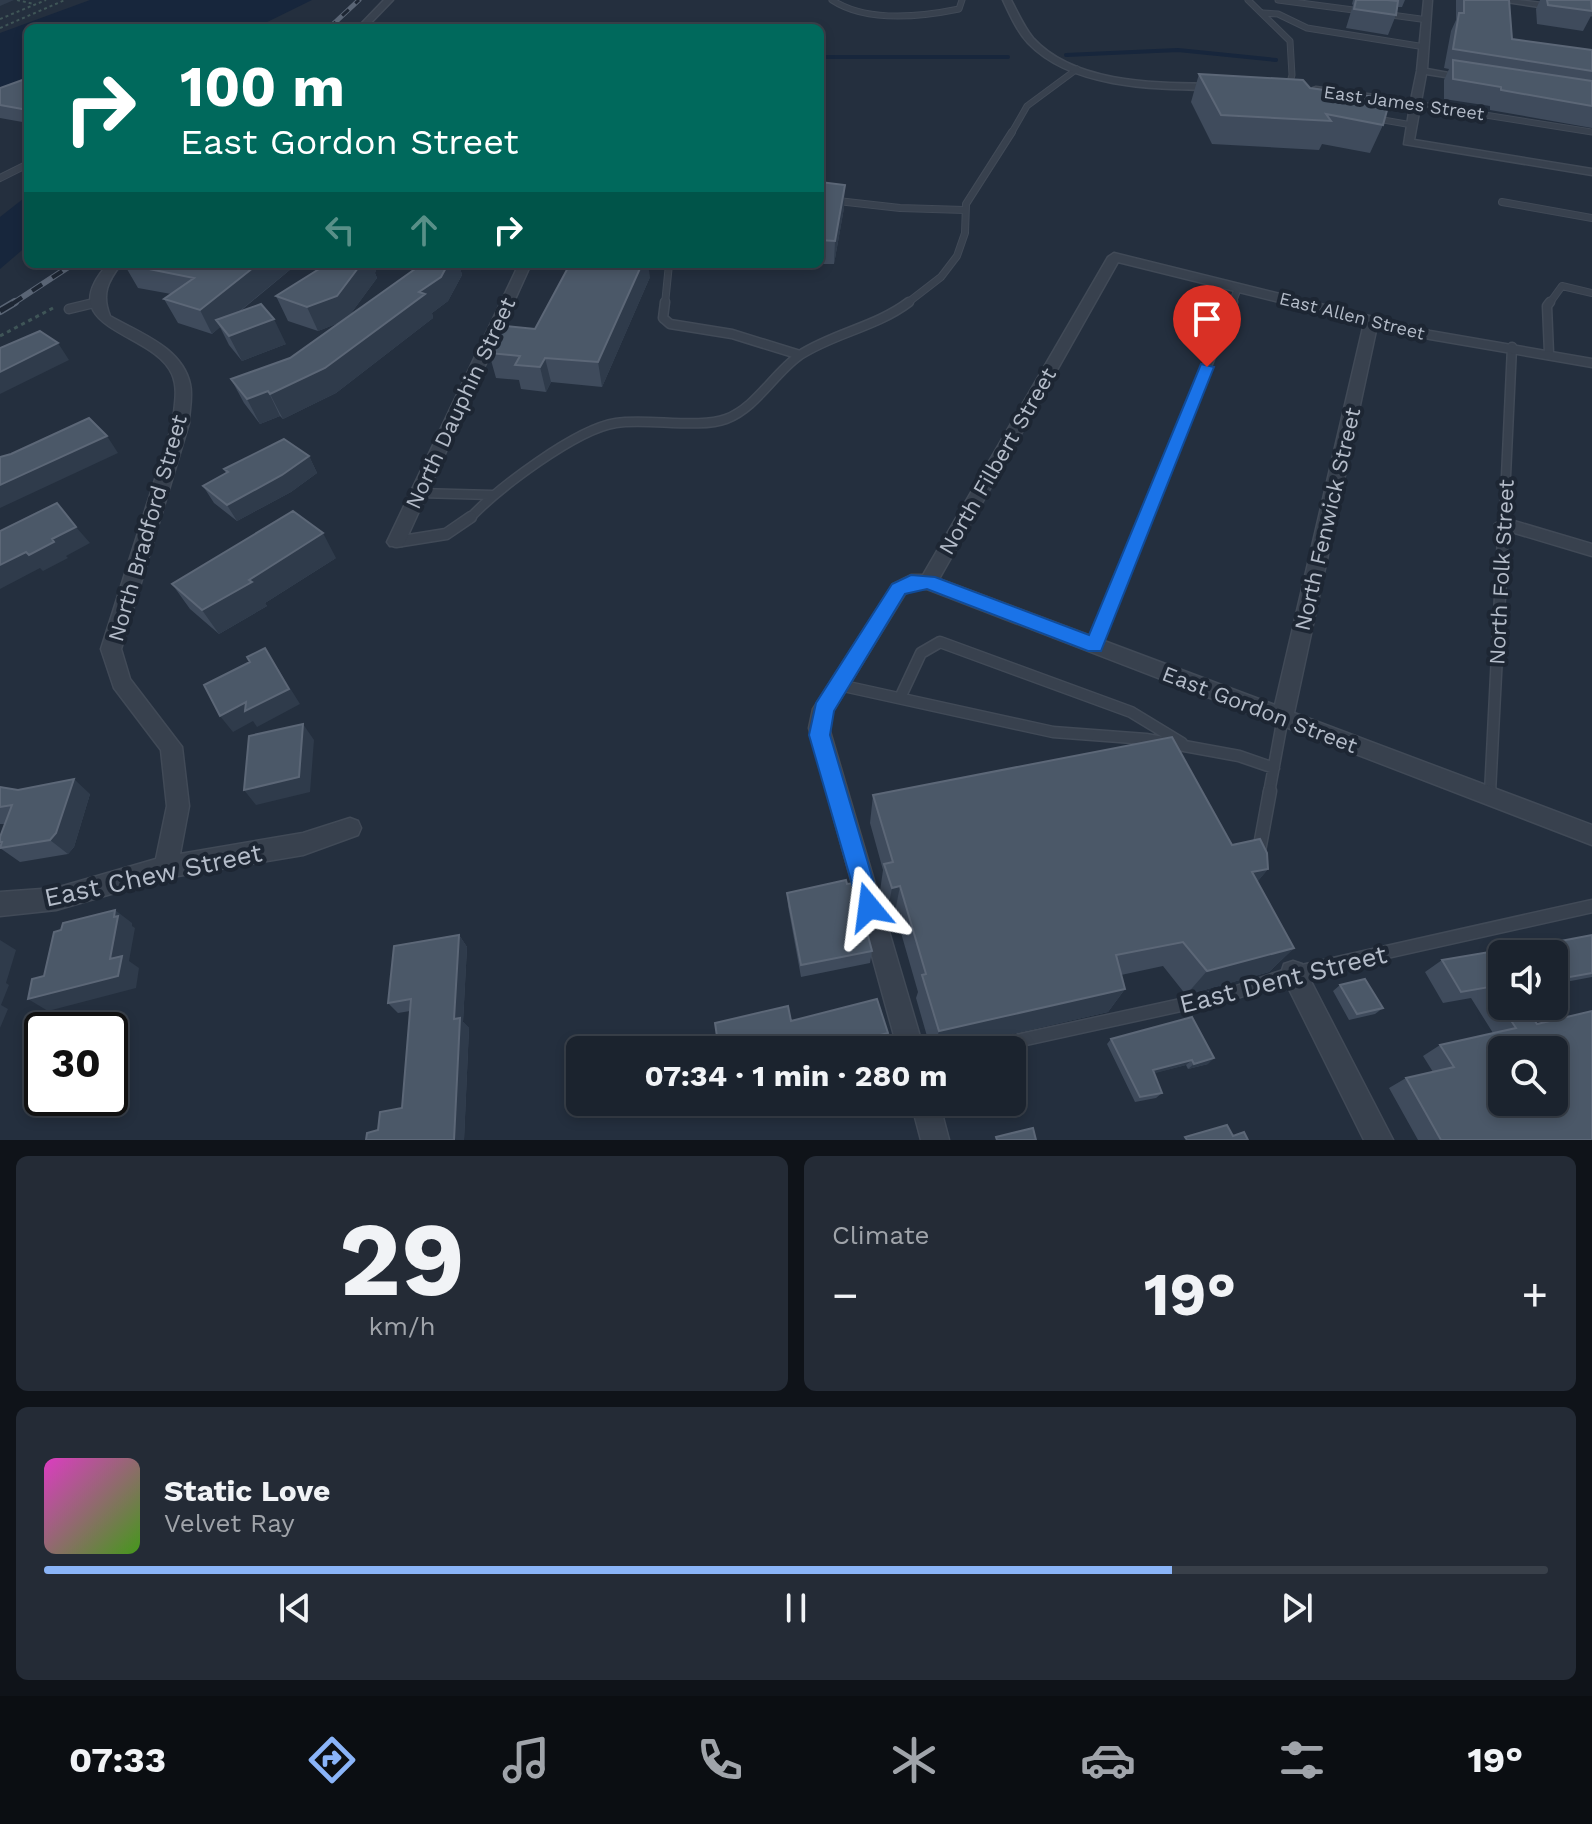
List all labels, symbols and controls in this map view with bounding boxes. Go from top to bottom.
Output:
text: 100 m [180,54,345,120]
icon: right [48,56,152,160]
street label: East James Street [1322,81,1486,124]
text: East Gordon Street [180,121,519,163]
icon: left [318,208,362,252]
icon: ahead [402,208,446,252]
icon: right [486,208,530,252]
pin [1173,285,1241,367]
street label: East Allen Street [1277,287,1427,344]
street label: North Dauphin Street [400,294,520,513]
icon: arrive [1185,297,1229,341]
street label: North Filbert Street [934,363,1061,559]
street label: North Fenwick Street [1290,405,1365,633]
street label: North Bradford Street [103,412,192,644]
street label: North Folk Street [1484,479,1519,665]
street label: East Gordon Street [1159,661,1361,758]
street label: East Chew Street [41,837,265,913]
position arrow [827,865,911,949]
street label: East Dent Street [1176,939,1390,1019]
map controls [1488,940,1568,1116]
button: sound [1488,940,1568,1020]
speed limit sign: 30 [24,1012,128,1116]
button: search [1488,1036,1568,1116]
text: 07:34 · 1 min · 280 m [645,1058,947,1093]
text: 29 [339,1198,465,1320]
text: Climate [832,1220,930,1250]
text: 19° [1144,1259,1236,1330]
text: − [832,1269,859,1321]
text: + [1521,1269,1548,1321]
text: km/h [369,1311,435,1341]
text: Static Love [164,1473,330,1508]
text: Velvet Ray [164,1508,295,1538]
icon: previous [273,1586,317,1630]
icon: pause [774,1586,818,1630]
icon: next [1275,1586,1319,1630]
icon: directions [304,1732,360,1788]
icon: music [498,1732,554,1788]
icon: phone [692,1732,748,1788]
icon: climate [886,1732,942,1788]
icon: car [1080,1732,1136,1788]
icon: filters [1274,1732,1330,1788]
text: 07:33 [69,1739,166,1781]
text: 19° [1467,1739,1523,1781]

